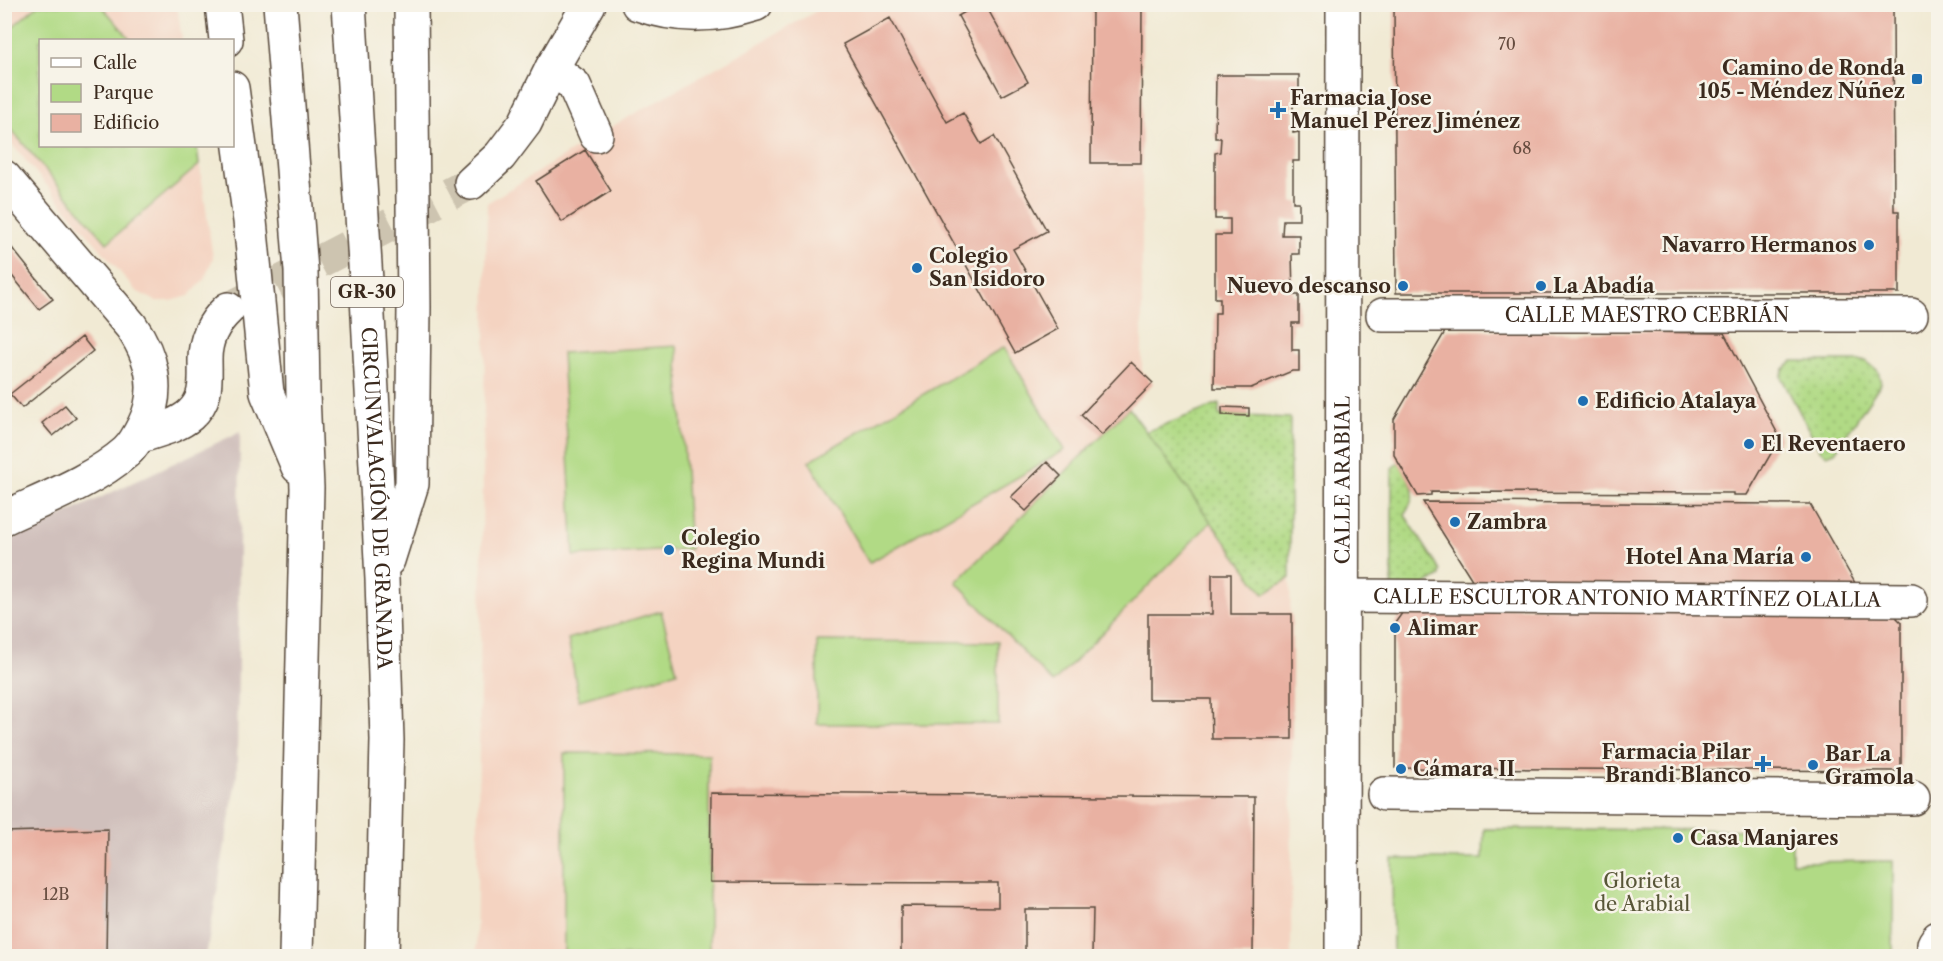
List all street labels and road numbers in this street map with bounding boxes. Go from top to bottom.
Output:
road number: GR-30 [331,277,403,307]
street label: CALLE MAESTRO CEBRIÁN [1505,302,1789,327]
street label: CIRCUNVALACIÓN DE GRANADA [357,326,397,671]
street label: CALLE ARABIAL [1330,396,1355,564]
street label: CALLE ESCULTOR ANTONIO MARTÍNEZ OLALLA [1373,584,1882,612]

